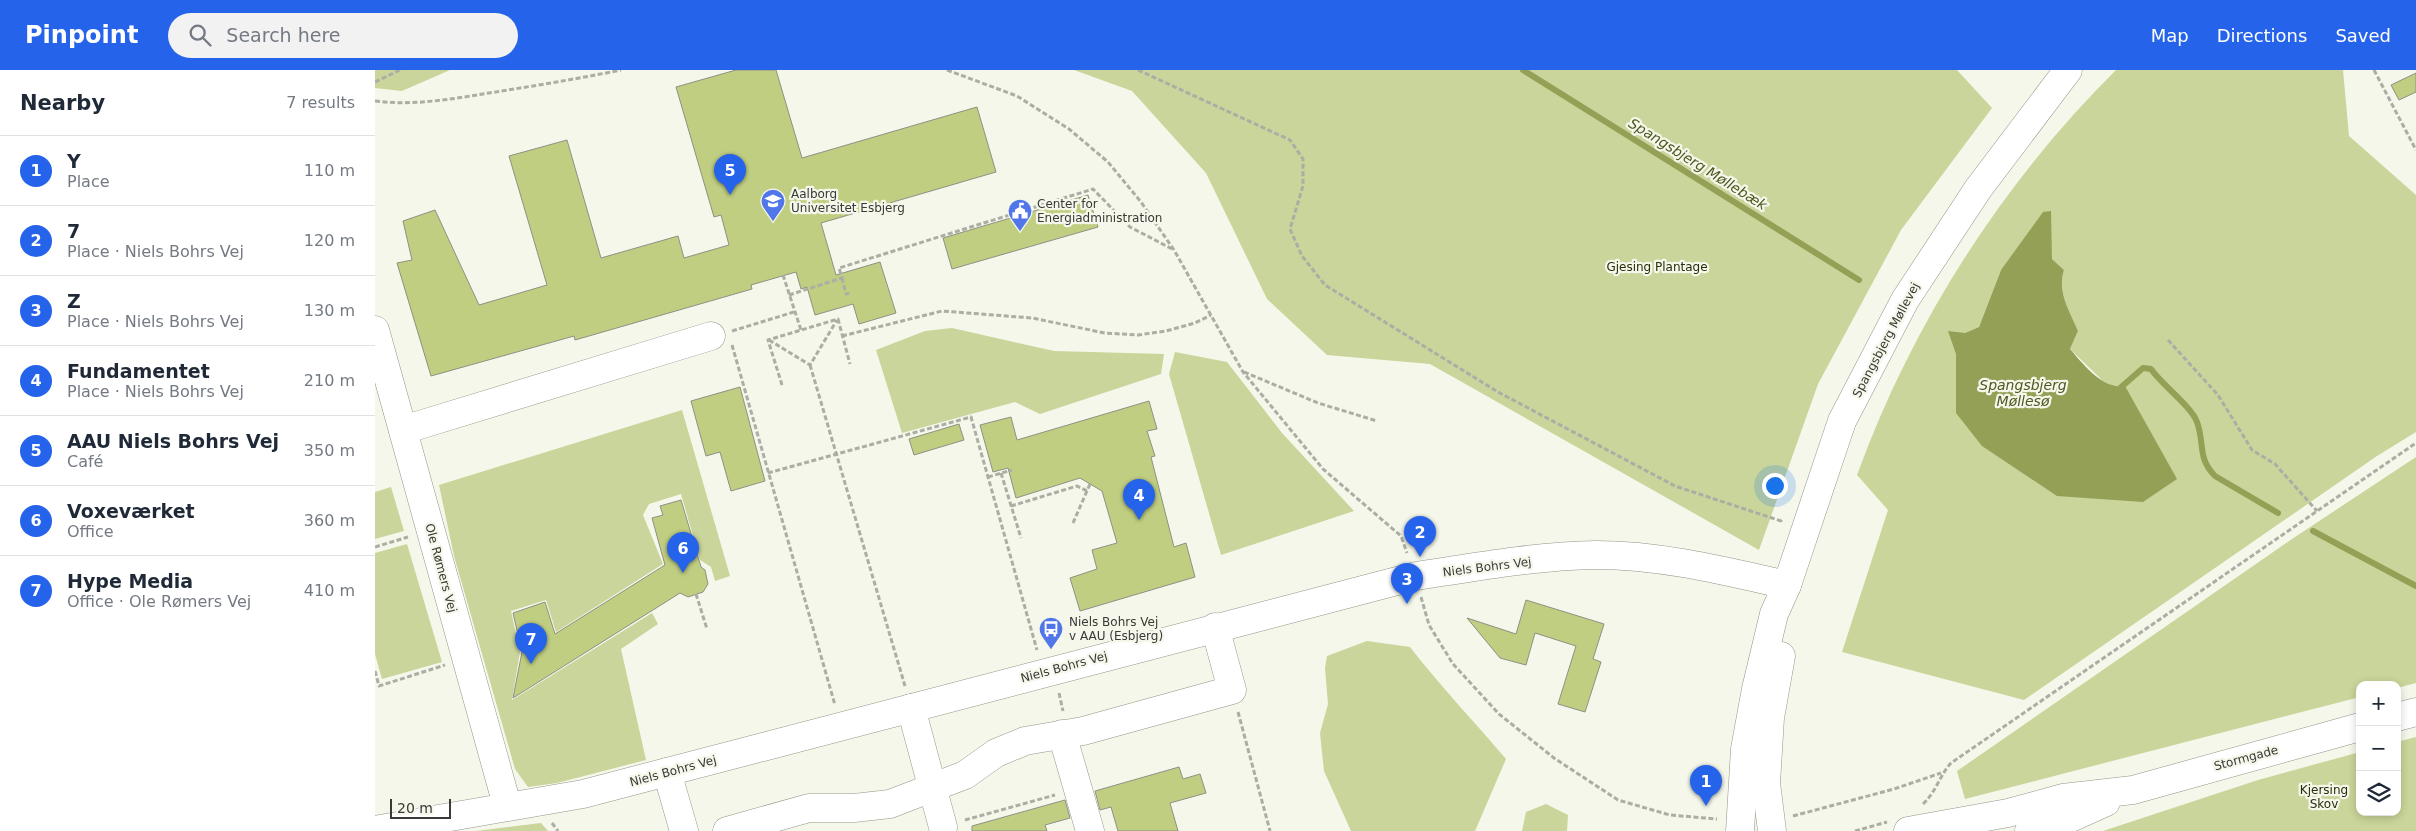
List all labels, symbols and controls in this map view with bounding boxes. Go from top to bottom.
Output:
search box [168,13,518,58]
text: Pinpoint [25,21,138,49]
icon: search [186,21,214,49]
text: Search here [226,24,341,46]
text: Map [2151,25,2189,46]
text: Directions [2217,25,2307,46]
text: Saved [2335,25,2391,46]
text: Nearby [20,91,105,115]
text: 7 results [286,93,355,112]
water label: Spangsbjerg Møllebæk [1626,115,1771,214]
text: Y [67,150,81,172]
pin: 5 [714,154,746,195]
text: 1 [30,161,42,180]
text: 110 m [304,161,355,180]
text: Place [67,172,110,191]
place label: Aalborg Universitet Esbjerg [791,187,905,215]
school or university icon: Aalborg Universitet Esbjerg [760,188,786,222]
place label: Center for Energiadministration [1037,197,1162,225]
public building icon: Center for Energiadministration [1007,198,1033,232]
text: 7 [67,220,80,242]
text: 2 [30,231,42,250]
text: 120 m [304,231,355,250]
text: Place · Niels Bohrs Vej [67,242,244,261]
park label: Gjesing Plantage [1606,260,1708,274]
street label: Spangsbjerg Møllevej [1850,280,1922,400]
text: Z [67,290,81,312]
text: 3 [30,301,42,320]
text: 130 m [304,301,355,320]
text: Place · Niels Bohrs Vej [67,312,244,331]
text: Fundamentet [67,360,210,382]
text: 4 [30,371,42,390]
text: 210 m [304,371,355,390]
water label: Spangsbjerg Møllesø [1979,377,2067,409]
text: Place · Niels Bohrs Vej [67,382,244,401]
text: AAU Niels Bohrs Vej [67,430,279,452]
text: 5 [30,441,42,460]
text: 350 m [304,441,355,460]
text: Café [67,452,103,471]
your location [1762,473,1788,499]
pin: 4 [1123,479,1155,520]
text: Voxeværket [67,500,195,522]
text: 6 [30,511,42,530]
text: 360 m [304,511,355,530]
pin: 2 [1404,516,1436,557]
text: Office [67,522,114,541]
street label: Ole Rømers Vej [422,522,460,614]
pin: 6 [667,532,699,573]
street label: Niels Bohrs Vej [1442,555,1532,579]
pin: 3 [1391,563,1423,604]
text: Hype Media [67,570,193,592]
text: 7 [30,581,42,600]
text: 410 m [304,581,355,600]
text: Office · Ole Rømers Vej [67,592,251,611]
place label: Niels Bohrs Vej v AAU (Esbjerg) [1069,615,1163,643]
bus stop icon: Niels Bohrs Vej v AAU (Esbjerg) [1038,616,1064,650]
pin: 7 [515,623,547,664]
street label: Niels Bohrs Vej [1019,649,1109,685]
map controls [2356,681,2401,816]
button: + [2356,681,2401,726]
button: − [2356,726,2401,771]
street label: Stormgade [2212,743,2280,773]
street label: Niels Bohrs Vej [628,753,718,789]
pin: 1 [1690,765,1722,806]
button: layers [2356,771,2401,816]
park label: Kjersing Skov [2300,783,2348,811]
scale bar [390,796,451,819]
text: 20 m [397,800,433,816]

